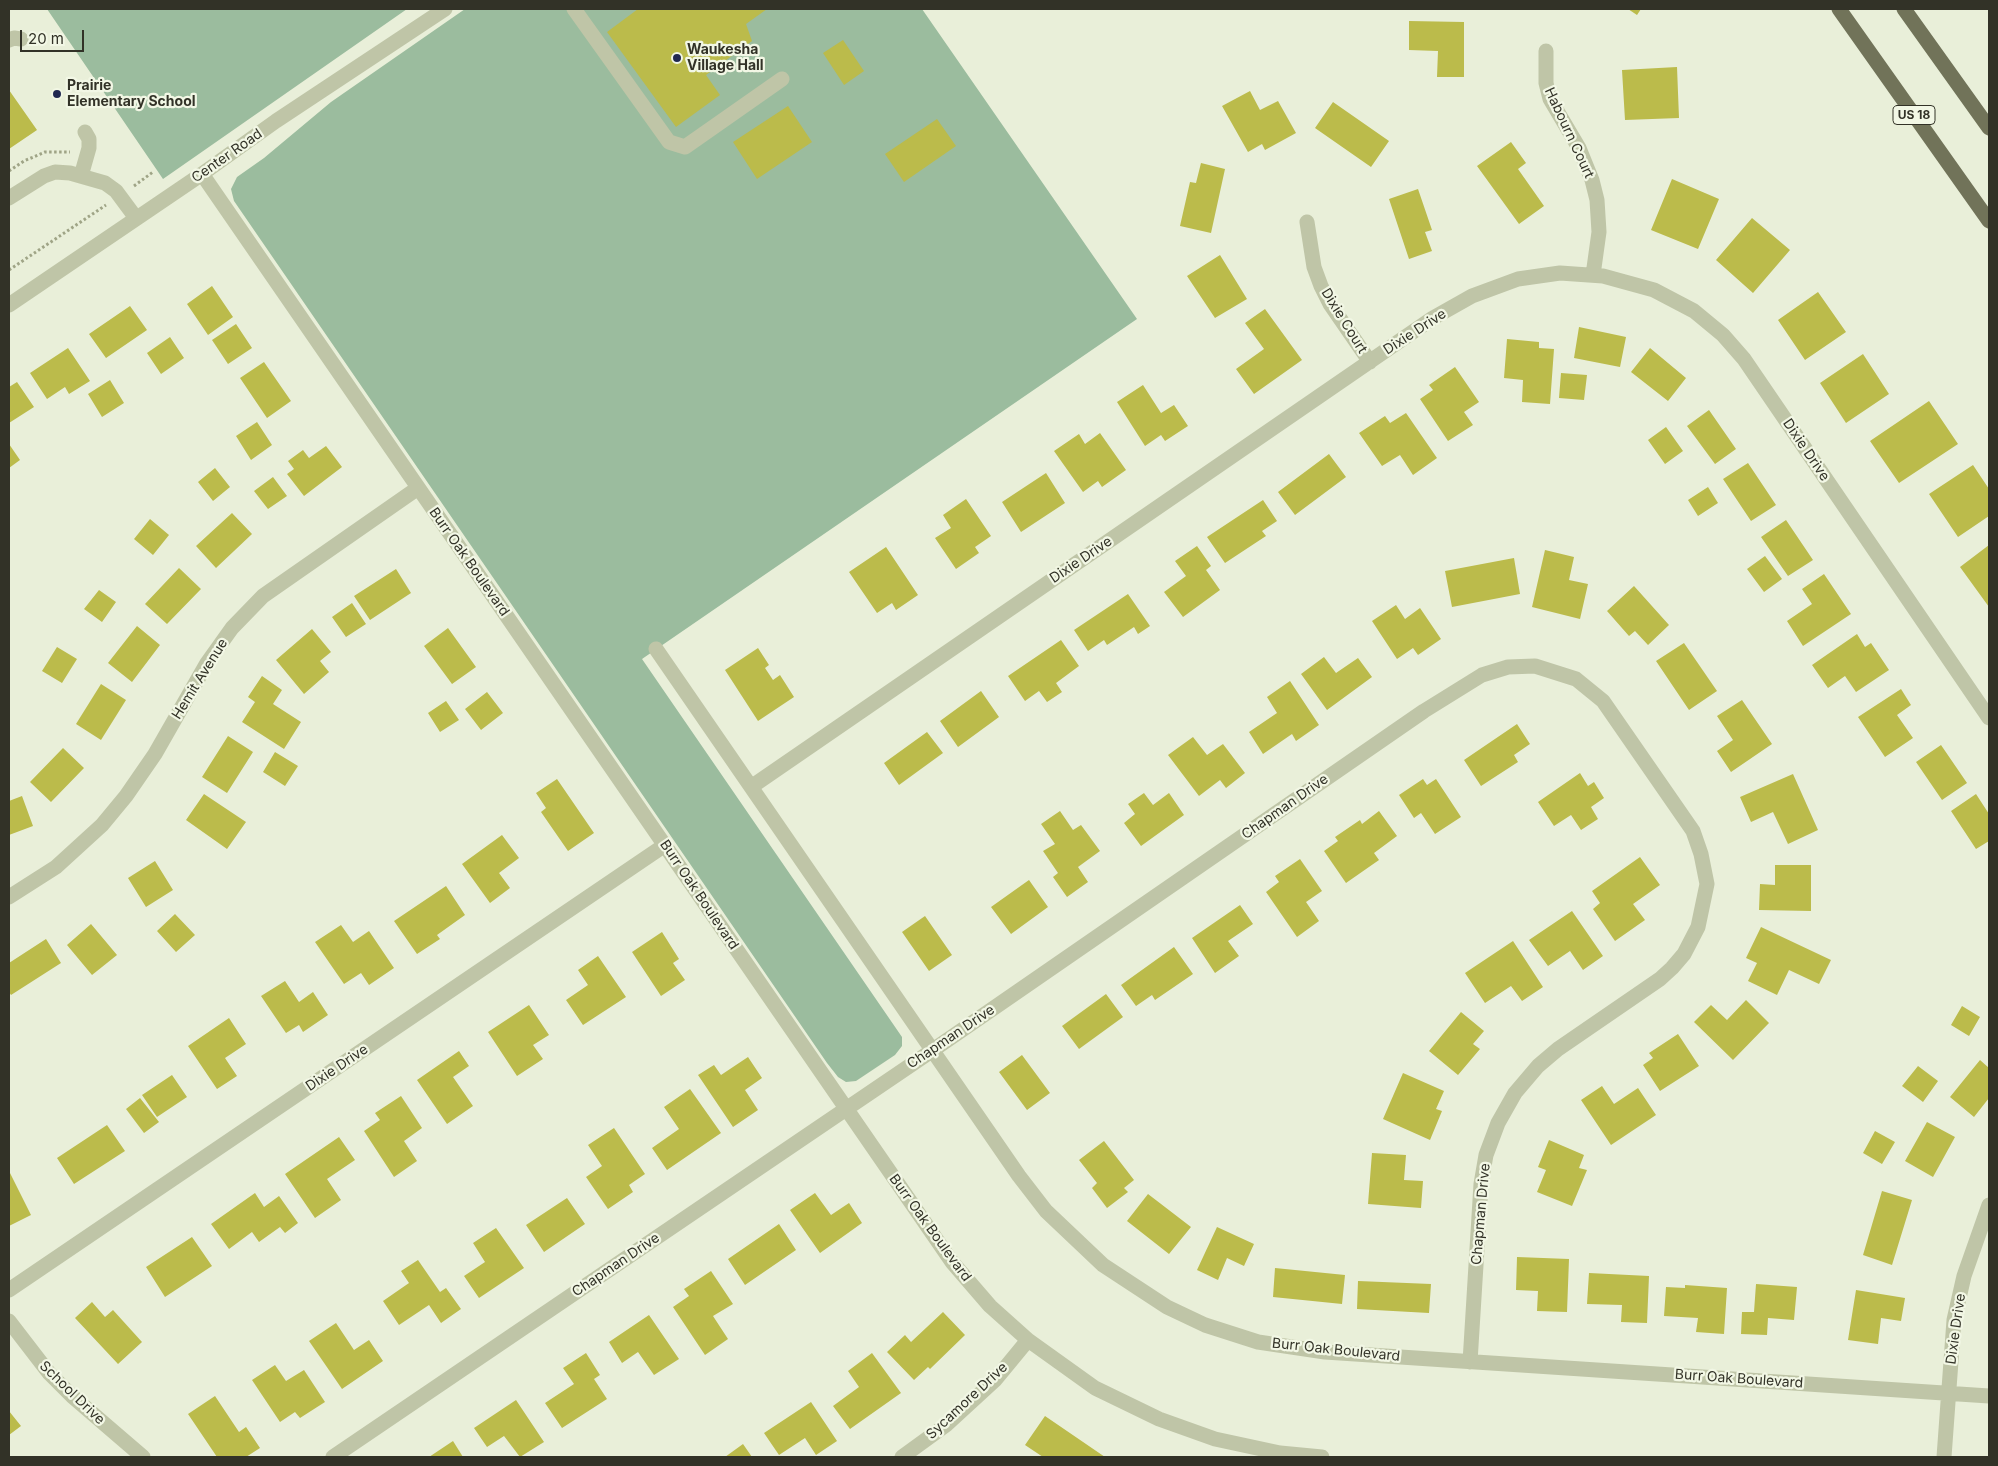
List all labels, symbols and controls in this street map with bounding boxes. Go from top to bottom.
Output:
scale bar [22,20,86,52]
text: 20 m [28,29,64,48]
place label: Waukesha Village Hall [687,42,764,74]
marker: Waukesha Village Hall [671,52,683,64]
place label: Prairie Elementary School [67,78,196,110]
street label: Habourn Court [1541,85,1597,181]
marker: Prairie Elementary School [51,88,63,100]
road number: US 18 [1893,106,1935,124]
street label: Center Road [188,126,266,186]
street label: Dixie Court [1317,285,1371,357]
street label: Dixie Drive [1380,306,1450,358]
street label: Dixie Drive [1779,416,1833,484]
street label: Burr Oak Boulevard [425,504,513,620]
street label: Dixie Drive [1047,533,1115,587]
street label: Hemit Avenue [169,636,231,722]
street label: Chapman Drive [1238,771,1332,843]
street label: Burr Oak Boulevard [656,837,742,953]
street label: Chapman Drive [904,1002,998,1072]
street label: Dixie Drive [303,1041,371,1095]
street label: Chapman Drive [1468,1162,1494,1266]
street label: Burr Oak Boulevard [885,1171,975,1285]
street label: Chapman Drive [569,1230,663,1300]
street label: Dixie Drive [1943,1292,1969,1366]
street label: Burr Oak Boulevard [1271,1335,1401,1365]
street label: School Drive [36,1358,108,1428]
street label: Sycamore Drive [923,1359,1011,1443]
street label: Burr Oak Boulevard [1674,1366,1804,1392]

